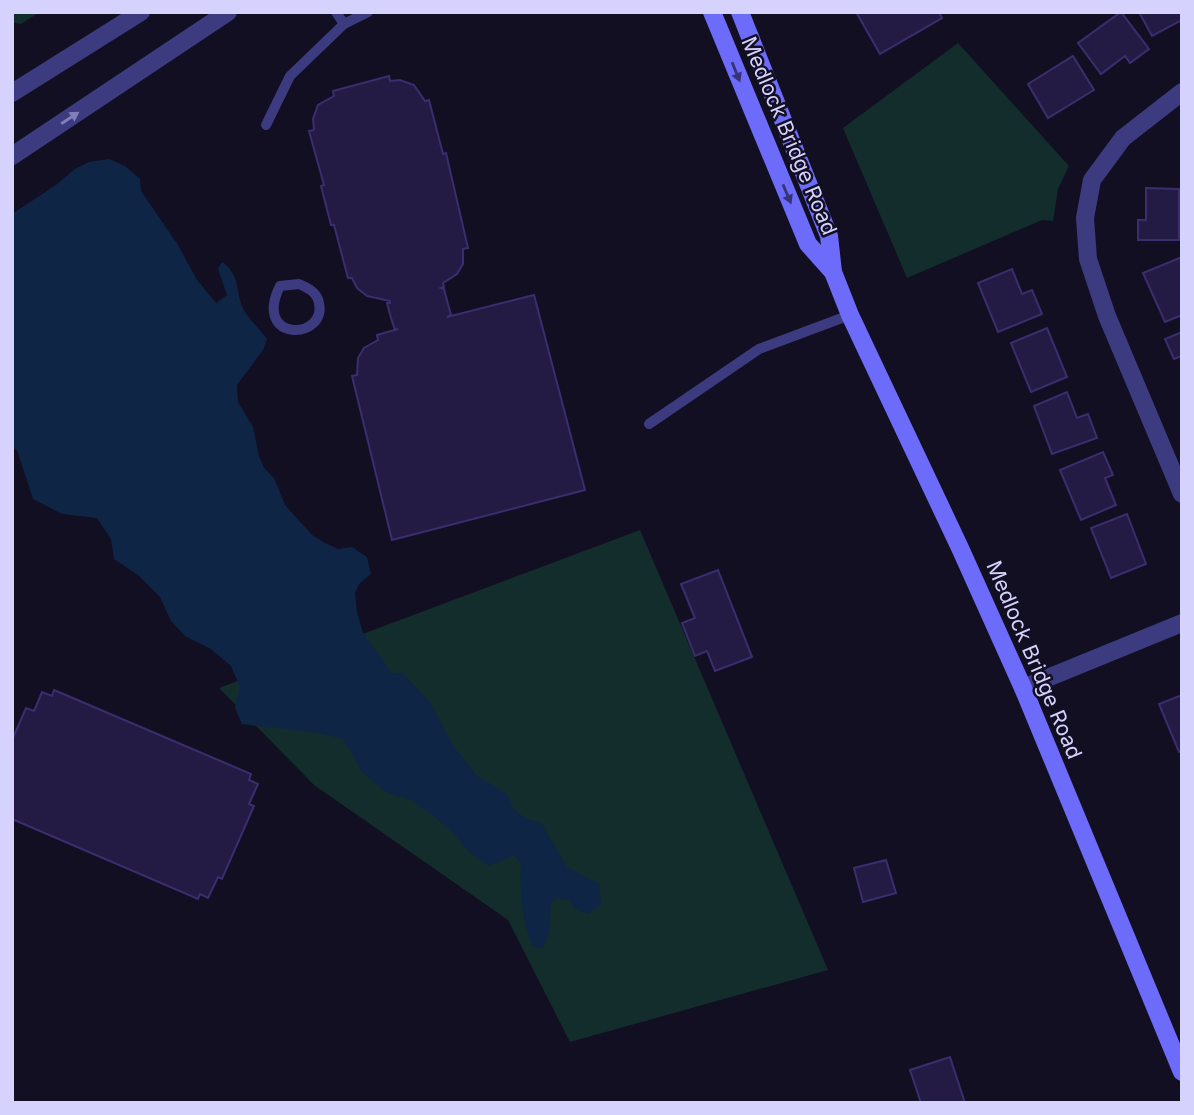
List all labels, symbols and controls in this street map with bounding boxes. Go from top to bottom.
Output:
street label: Medlock Bridge Road [736,33,843,239]
one-way arrow [730,62,741,83]
one-way arrow [60,112,79,125]
one-way arrow [781,184,792,205]
street label: Medlock Bridge Road [981,557,1088,763]

